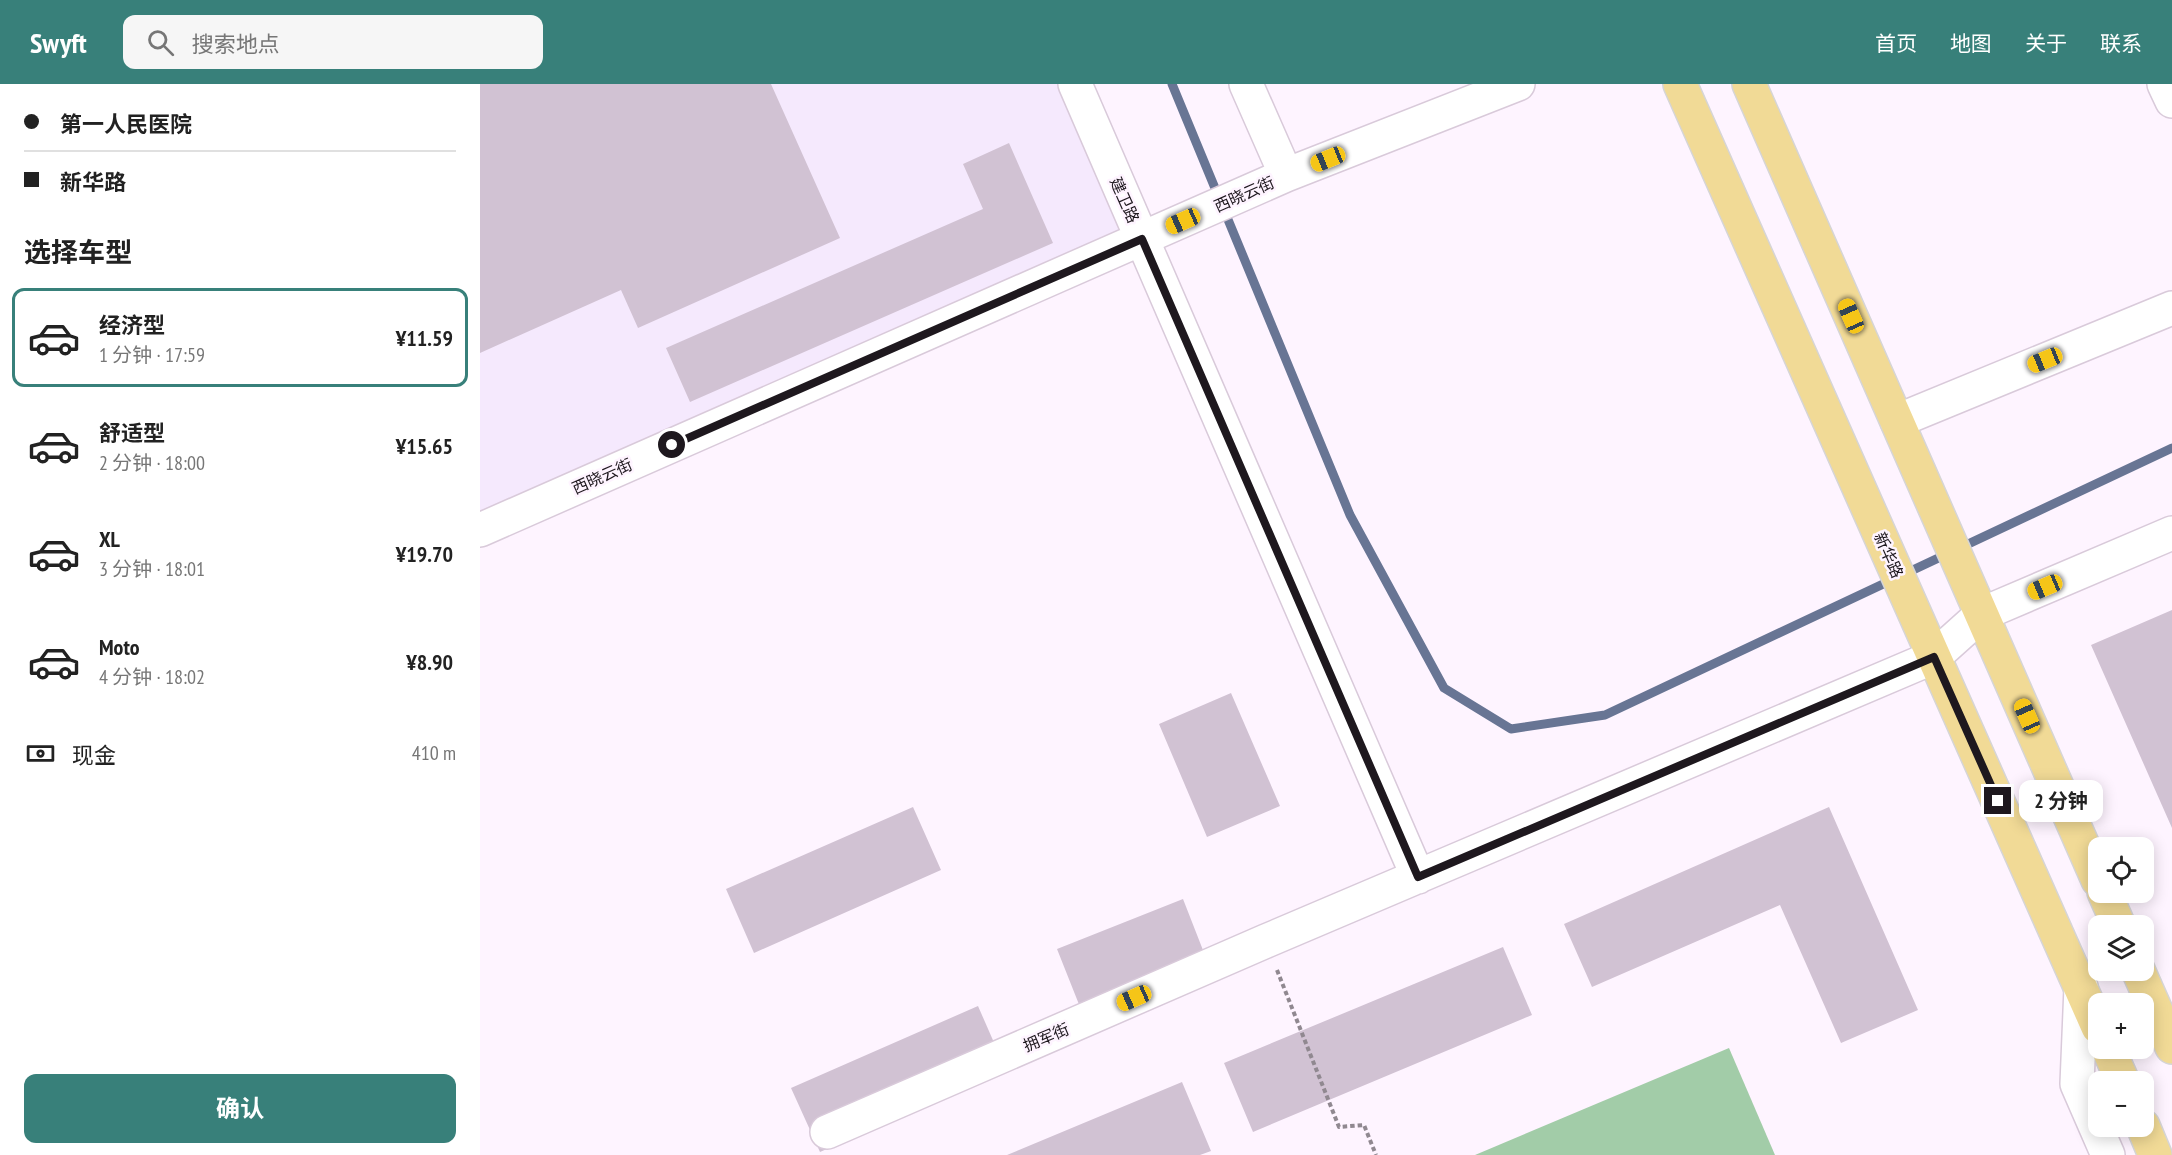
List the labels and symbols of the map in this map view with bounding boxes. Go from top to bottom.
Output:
car [1308,144,1348,174]
street label: 西晓云街 [1211,172,1277,216]
street label: 建卫路 [1106,174,1144,226]
car [1163,205,1203,237]
car [1835,296,1867,336]
car [2025,345,2065,375]
route start [658,431,685,458]
street label: 西晓云街 [569,454,635,498]
street label: 新华路 [1870,529,1908,581]
car [2025,572,2065,602]
car [2011,696,2043,736]
callout: 2 分钟 [2019,780,2103,822]
route end [1984,787,2011,814]
car [1114,982,1154,1014]
street label: 拥军街 [1020,1018,1072,1056]

